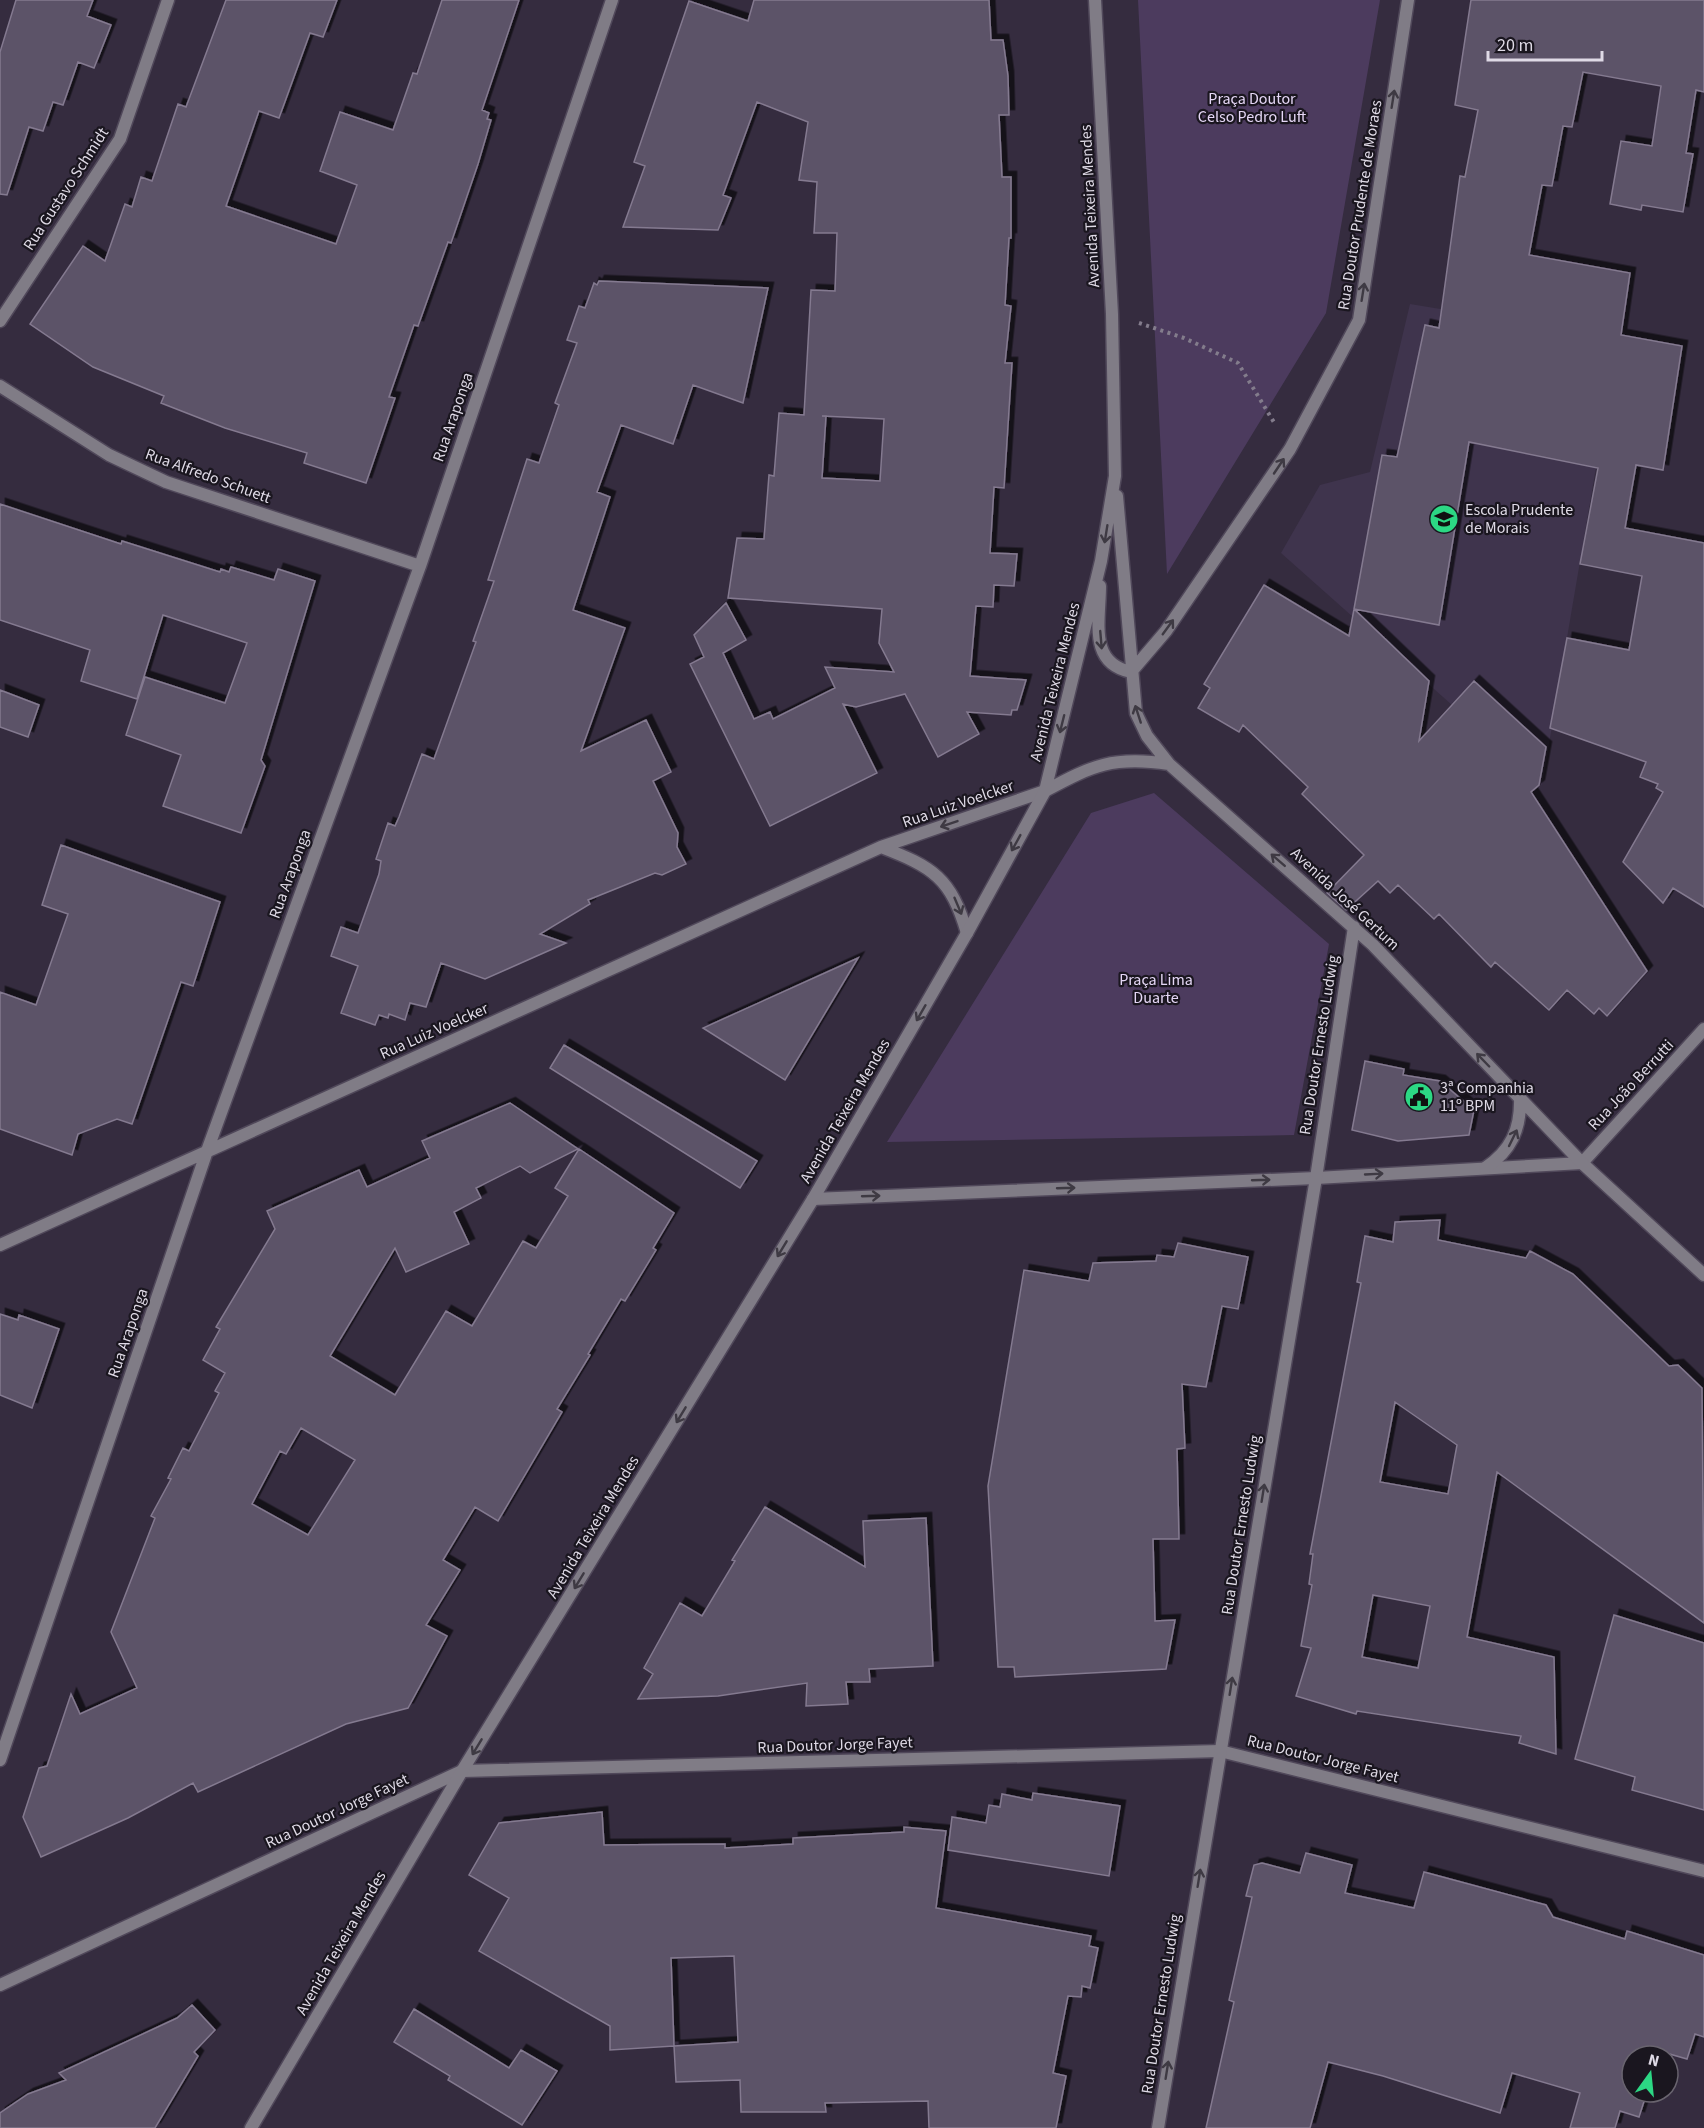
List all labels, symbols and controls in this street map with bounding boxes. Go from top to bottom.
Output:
scale bar [1488,24,1602,62]
text: 20 m [1497,33,1533,58]
park label: Praça Doutor Celso Pedro Luft [1198,88,1307,128]
one-way arrow [1388,90,1399,110]
street label: Rua Doutor Prudente de Moraes [1333,98,1388,312]
street label: Rua Gustavo Schmidt [18,123,114,255]
street label: Avenida Teixeira Mendes [1075,124,1105,288]
one-way arrow [1358,283,1369,302]
street label: Rua Araponga [427,369,479,465]
street label: Rua Alfredo Schuett [142,443,274,509]
one-way arrow [1273,458,1285,475]
place label: Escola Prudente de Morais [1465,499,1573,539]
school or university icon: Escola Prudente de Morais [1428,503,1460,535]
one-way arrow [1100,524,1111,543]
street label: Avenida Teixeira Mendes [1025,600,1085,764]
one-way arrow [1162,619,1175,635]
one-way arrow [1096,630,1107,650]
one-way arrow [1132,706,1143,724]
one-way arrow [1055,714,1067,733]
street label: Rua Luiz Voelcker [899,775,1017,833]
one-way arrow [940,819,959,830]
street label: Rua Araponga [264,826,316,922]
one-way arrow [1010,834,1022,851]
street label: Avenida José Gertum [1286,843,1404,955]
one-way arrow [1271,853,1286,867]
one-way arrow [953,897,964,915]
street label: Rua Doutor Ernesto Ludwig [1294,954,1344,1136]
park label: Praça Lima Duarte [1119,969,1193,1009]
street label: Rua Luiz Voelcker [376,997,492,1065]
one-way arrow [915,1004,927,1021]
street label: Avenida Teixeira Mendes [795,1035,895,1187]
street label: Rua João Berrutti [1583,1035,1679,1135]
one-way arrow [1476,1052,1490,1067]
place label: 3ª Companhia 11º BPM [1440,1077,1534,1117]
public building icon: 3ª Companhia 11º BPM [1403,1081,1435,1113]
one-way arrow [1507,1130,1519,1148]
one-way arrow [1364,1169,1384,1180]
one-way arrow [1251,1174,1271,1185]
one-way arrow [1056,1183,1076,1194]
one-way arrow [861,1191,881,1202]
one-way arrow [776,1240,788,1257]
street label: Rua Araponga [102,1285,154,1381]
one-way arrow [674,1406,686,1423]
street label: Rua Doutor Ernesto Ludwig [1216,1434,1266,1616]
street label: Avenida Teixeira Mendes [542,1451,645,1603]
one-way arrow [1258,1484,1269,1504]
one-way arrow [572,1572,584,1589]
one-way arrow [1226,1676,1237,1696]
street label: Rua Doutor Jorge Fayet [1245,1730,1402,1789]
street label: Rua Doutor Jorge Fayet [757,1731,914,1759]
one-way arrow [470,1739,483,1756]
street label: Rua Doutor Jorge Fayet [262,1768,413,1854]
street label: Avenida Teixeira Mendes [291,1867,391,2019]
one-way arrow [1194,1869,1205,1888]
street label: Rua Doutor Ernesto Ludwig [1136,1913,1186,2095]
north arrow [1620,2044,1680,2104]
text: N [1646,2048,1662,2072]
one-way arrow [1162,2061,1173,2081]

